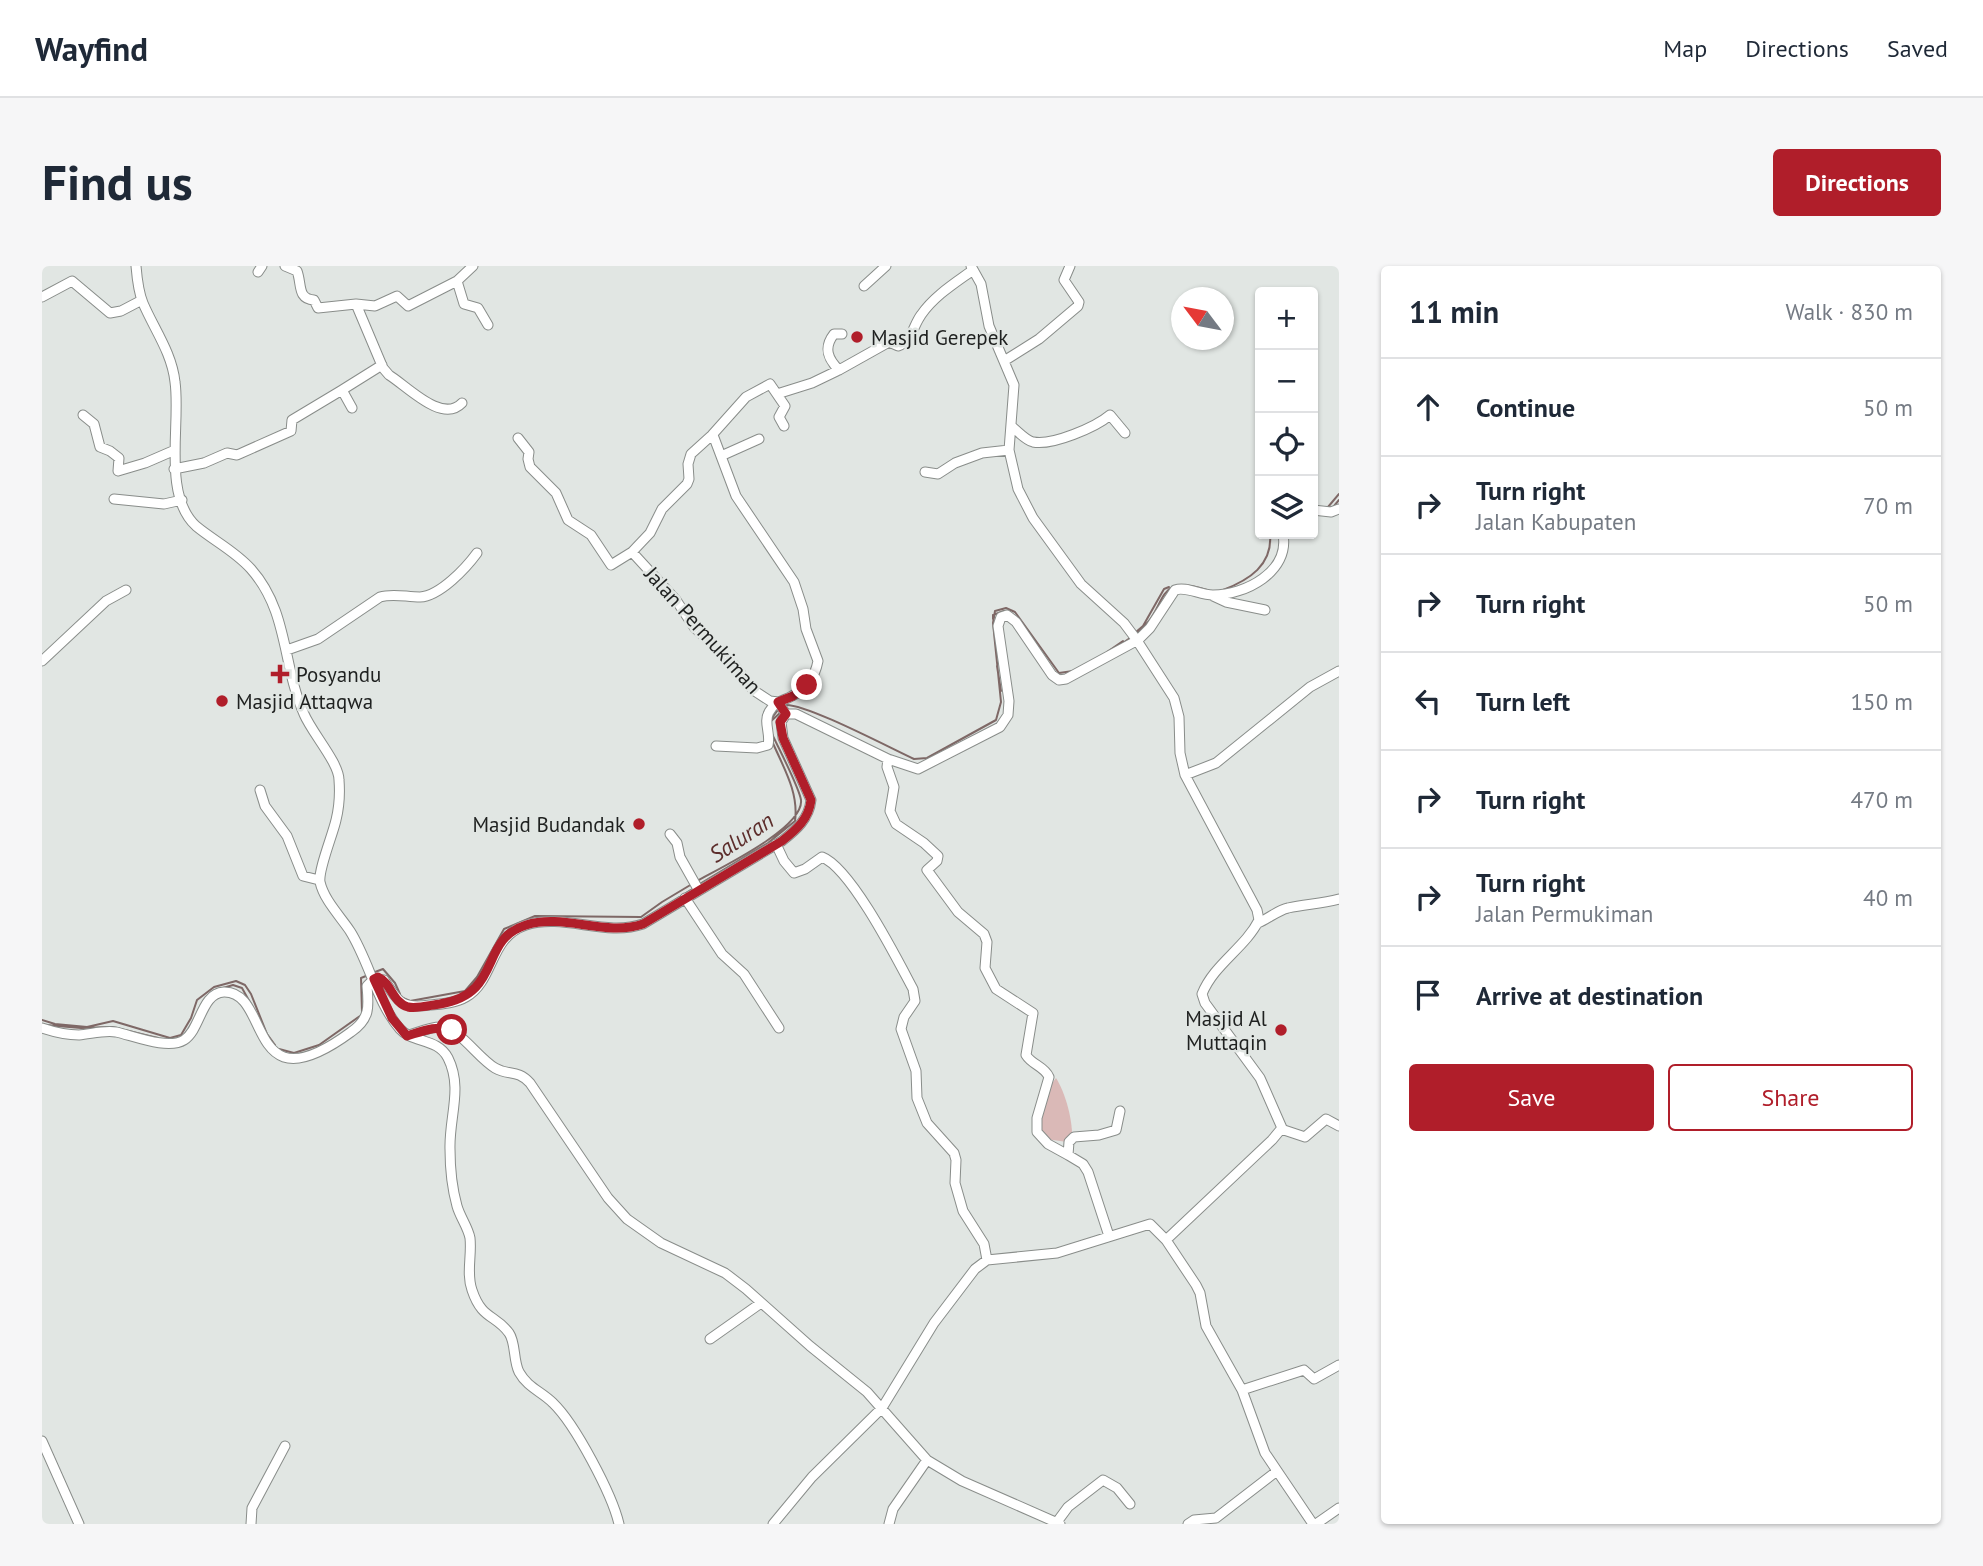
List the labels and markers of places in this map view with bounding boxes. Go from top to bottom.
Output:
place label: Masjid Gerepek [871,324,1008,351]
marker: Masjid Gerepek [849,329,865,345]
place label: Posyandu [296,661,381,688]
marker: Posyandu [270,664,290,684]
place label: Masjid Attaqwa [236,688,373,715]
marker: Masjid Attaqwa [214,693,230,709]
place label: Masjid Budandak [472,811,625,838]
marker: Masjid Budandak [631,816,647,832]
place label: Masjid Al Muttaqin [1185,1005,1267,1056]
marker: Masjid Al Muttaqin [1273,1022,1289,1038]

